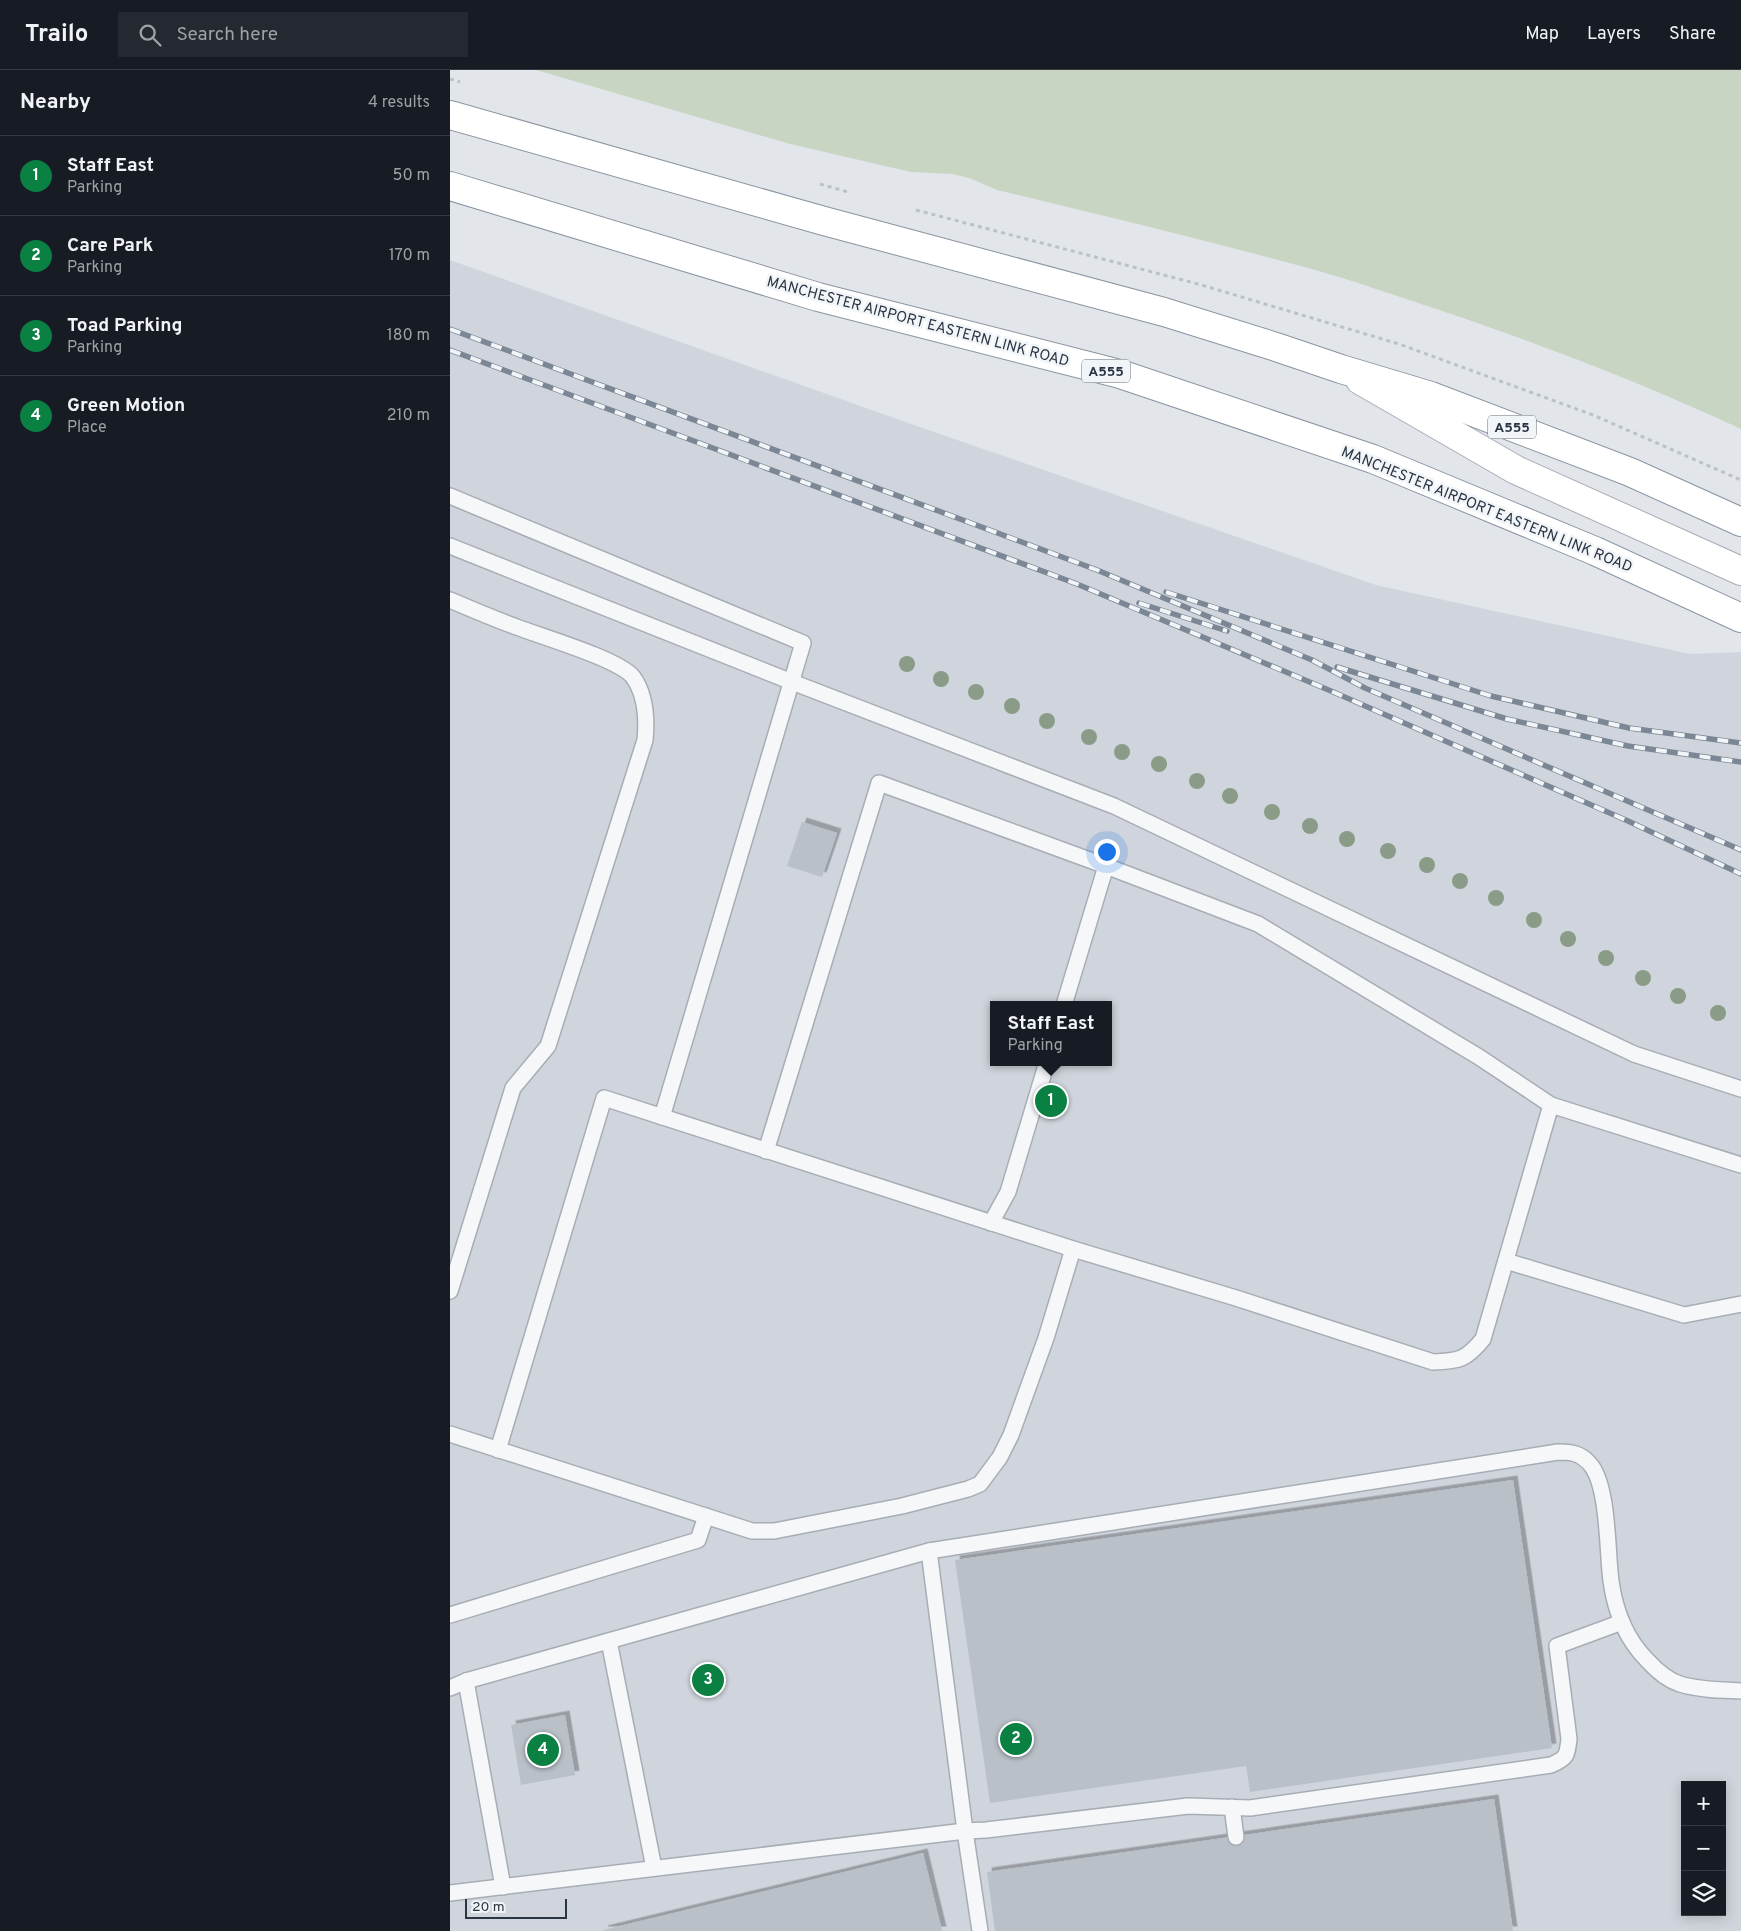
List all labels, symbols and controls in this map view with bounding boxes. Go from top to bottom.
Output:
search box [118,12,468,57]
text: Trailo [25,20,88,50]
icon: search [136,21,164,49]
text: Search here [176,23,278,47]
text: Map [1525,23,1559,46]
text: Layers [1587,23,1641,46]
text: Share [1669,23,1716,46]
text: Nearby [20,89,91,116]
text: 4 results [368,93,430,113]
text: Staff East [67,154,154,178]
text: 1 [33,166,39,186]
text: 50 m [393,166,430,186]
text: Parking [67,178,122,198]
text: Care Park [67,234,153,258]
text: 2 [31,246,41,266]
text: 170 m [389,246,430,266]
text: Parking [67,258,122,278]
street label: MANCHESTER AIRPORT EASTERN LINK ROAD [764,273,1071,372]
text: Toad Parking [67,314,183,338]
text: 3 [31,326,41,346]
text: 180 m [387,326,430,346]
text: Parking [67,338,122,358]
road number: A555 [1082,360,1130,382]
text: Green Motion [67,394,185,418]
text: 4 [31,406,41,426]
text: 210 m [387,406,430,426]
road number: A555 [1488,416,1536,438]
text: Place [67,418,107,438]
street label: MANCHESTER AIRPORT EASTERN LINK ROAD [1338,443,1635,578]
your location [1094,839,1120,865]
popup [990,1001,1112,1066]
text: Staff East [1007,1012,1095,1036]
text: Parking [1007,1036,1063,1056]
pin: 1 [1035,1082,1067,1120]
pin: 3 [692,1661,724,1699]
pin: 2 [1000,1720,1032,1758]
pin: 4 [527,1731,559,1769]
map controls [1681,1781,1726,1916]
button: + [1681,1781,1726,1826]
button: − [1681,1826,1726,1871]
button: layers [1681,1871,1726,1916]
scale bar [465,1896,568,1919]
text: 20 m [472,1899,505,1916]

